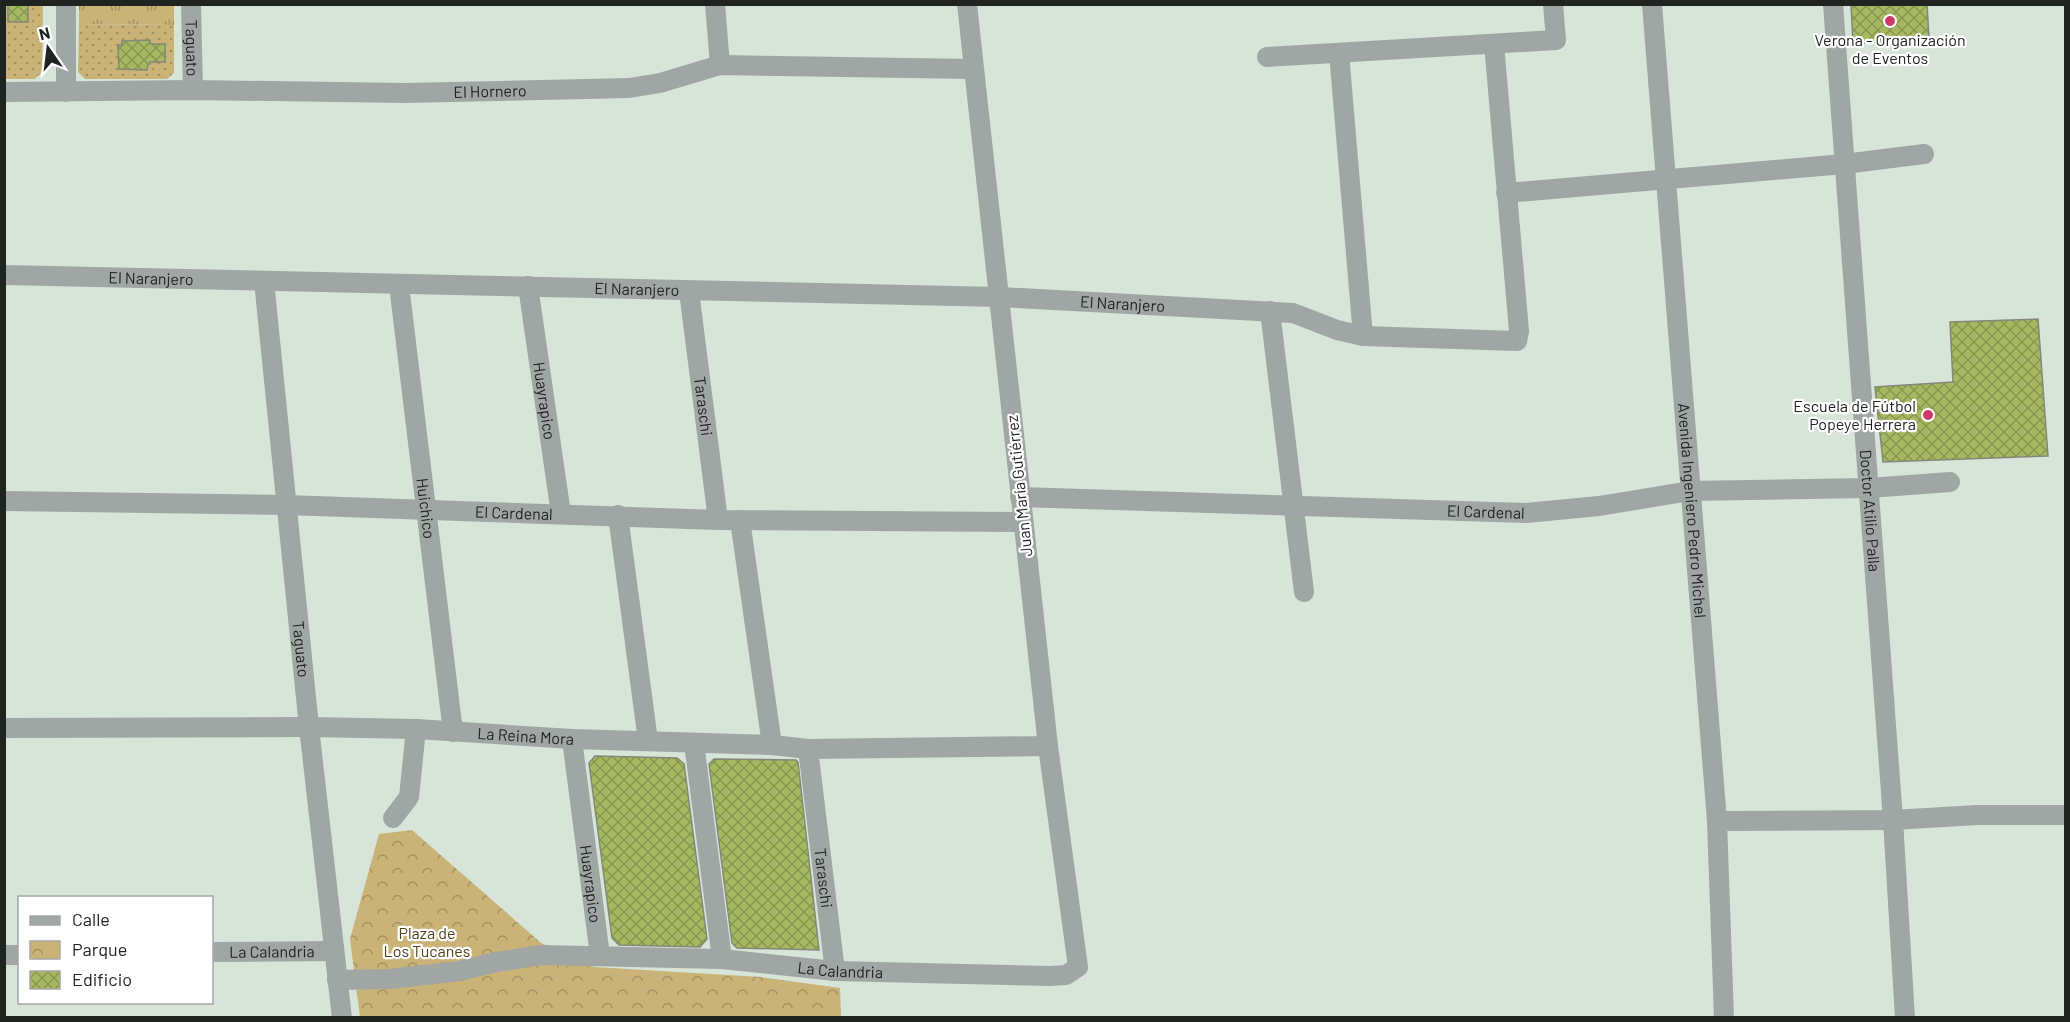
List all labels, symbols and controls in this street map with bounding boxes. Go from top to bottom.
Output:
marker: Verona - Organización de Eventos [1883,14,1897,28]
north arrow [18,18,78,78]
street label: Taguato [182,19,203,77]
text: N [37,22,52,43]
place label: Verona - Organización de Eventos [1814,30,1966,67]
street label: El Hornero [453,80,527,101]
street label: El Naranjero [108,267,194,288]
street label: El Naranjero [594,278,680,299]
street label: El Naranjero [1080,291,1166,315]
street label: Huayrapico [530,361,560,441]
street label: Taraschi [691,375,717,437]
place label: Escuela de Fútbol Popeye Herrera [1793,396,1916,433]
street label: Avenida Ingeniero Pedro Michel [1675,402,1711,619]
marker: Escuela de Fútbol Popeye Herrera [1921,408,1935,422]
street label: Juan María Gutiérrez [1002,414,1035,558]
street label: Doctor Atilio Palla [1857,449,1885,572]
street label: Huichico [413,477,440,540]
street label: El Cardenal [1447,501,1525,522]
street label: El Cardenal [475,502,553,523]
street label: Taguato [289,620,314,678]
street label: La Reina Mora [477,723,575,748]
street label: Huayrapico [577,844,606,924]
street label: Taraschi [811,847,837,909]
legend [18,896,213,1004]
text: Calle [72,908,110,930]
park label: Plaza de Los Tucanes [384,923,470,960]
text: Parque [72,938,127,960]
street label: La Calandria [229,941,315,961]
street label: La Calandria [797,957,883,981]
text: Edificio [72,968,132,990]

